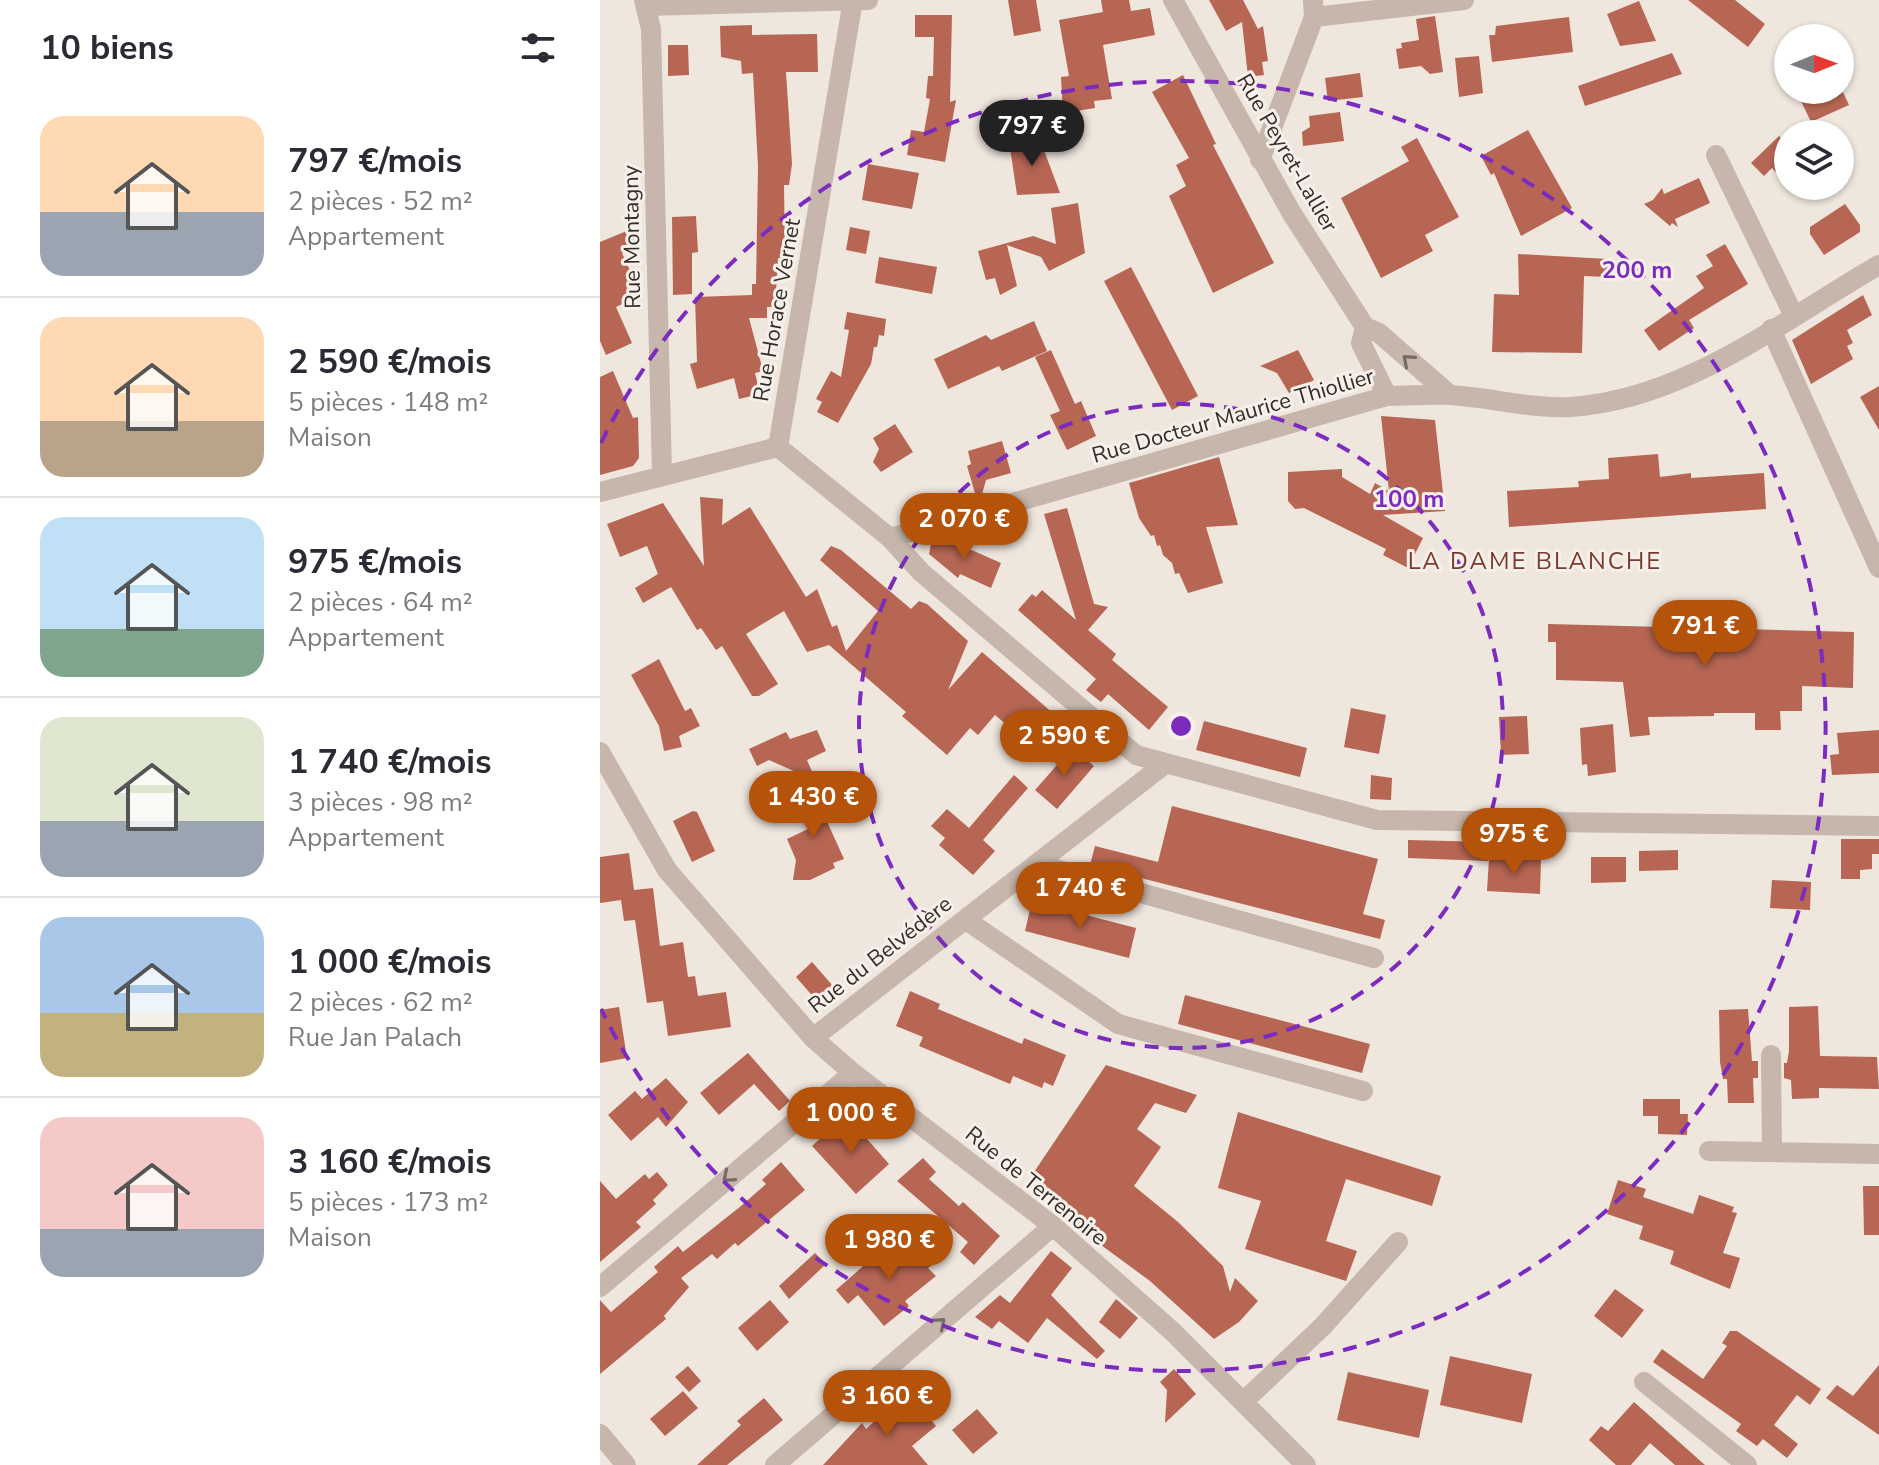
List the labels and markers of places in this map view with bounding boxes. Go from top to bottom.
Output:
pin: 797 € [976,100,1088,168]
pin: 2 070 € [890,493,1038,561]
pin: 791 € [1649,600,1761,668]
pin: 2 590 € [990,710,1138,778]
centre of rings [1167,712,1195,740]
pin: 1 430 € [739,771,887,839]
pin: 975 € [1458,808,1570,876]
pin: 1 740 € [1006,862,1154,930]
pin: 1 000 € [777,1087,925,1155]
pin: 1 980 € [815,1214,963,1282]
pin: 3 160 € [813,1370,961,1438]

